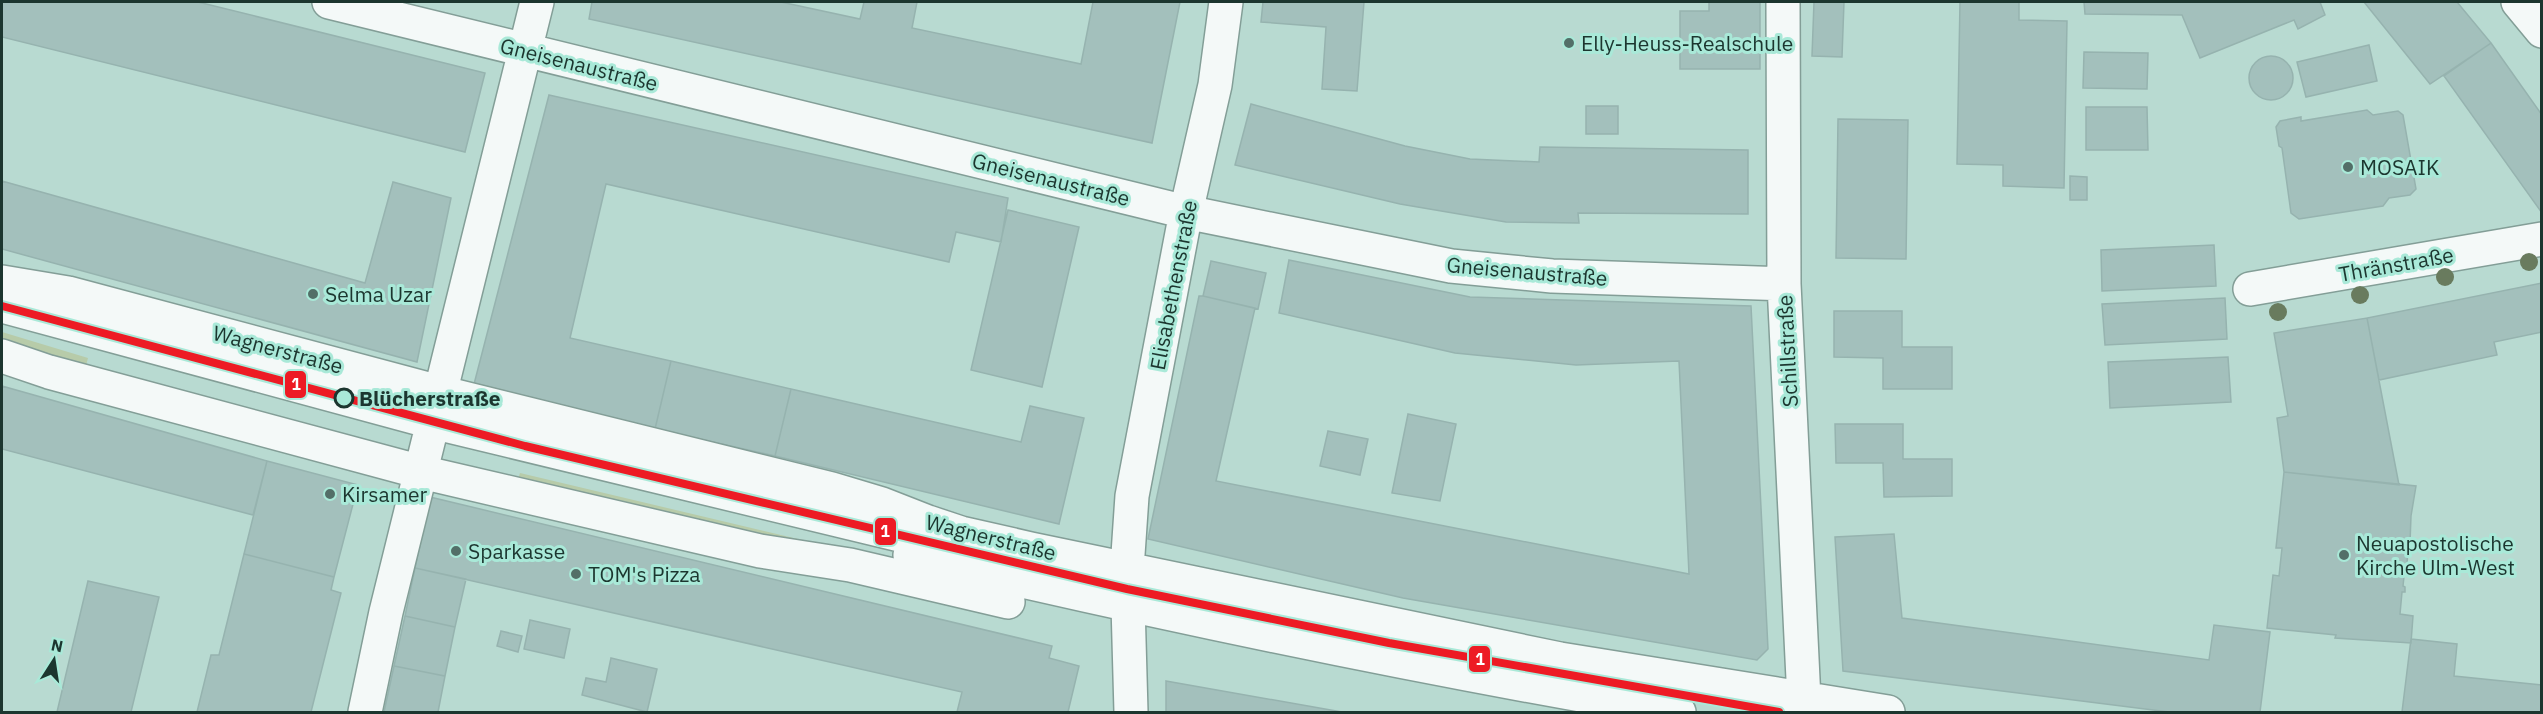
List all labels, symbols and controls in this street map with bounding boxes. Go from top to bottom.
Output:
place label: Elly-Heuss-Realschule [1581,29,1793,57]
street label: Gneisenaustraße [497,31,661,97]
marker: Elly-Heuss-Realschule [1562,36,1576,50]
street label: Gneisenaustraße [969,146,1133,212]
place label: MOSAIK [2360,153,2439,181]
marker: MOSAIK [2341,160,2355,174]
street label: Elisabethenstraße [1143,198,1203,372]
street label: Thränstraße [2336,240,2456,288]
street label: Gneisenaustraße [1445,250,1609,292]
place label: Selma Uzar [325,280,432,308]
marker: Selma Uzar [306,287,320,301]
street label: Schillstraße [1770,294,1804,408]
street label: Wagnerstraße [210,318,346,380]
line badge: 1 [284,370,307,399]
text: 1 [291,374,301,394]
place label: Blücherstraße [359,384,501,412]
marker: Blücherstraße [334,388,354,408]
place label: Kirsamer [342,480,428,508]
marker: Kirsamer [323,487,337,501]
street label: Wagnerstraße [923,507,1059,567]
line badge: 1 [874,517,897,546]
text: 1 [880,521,890,541]
place label: Neuapostolische Kirche Ulm-West [2356,529,2515,581]
place label: Sparkasse [468,537,565,565]
marker: Sparkasse [449,544,463,558]
marker: Neuapostolische Kirche Ulm-West [2337,548,2351,562]
place label: TOM's Pizza [588,560,700,588]
marker: TOM's Pizza [569,567,583,581]
north arrow [24,630,84,690]
text: N [49,634,65,656]
line badge: 1 [1468,645,1491,673]
text: 1 [1475,649,1485,669]

